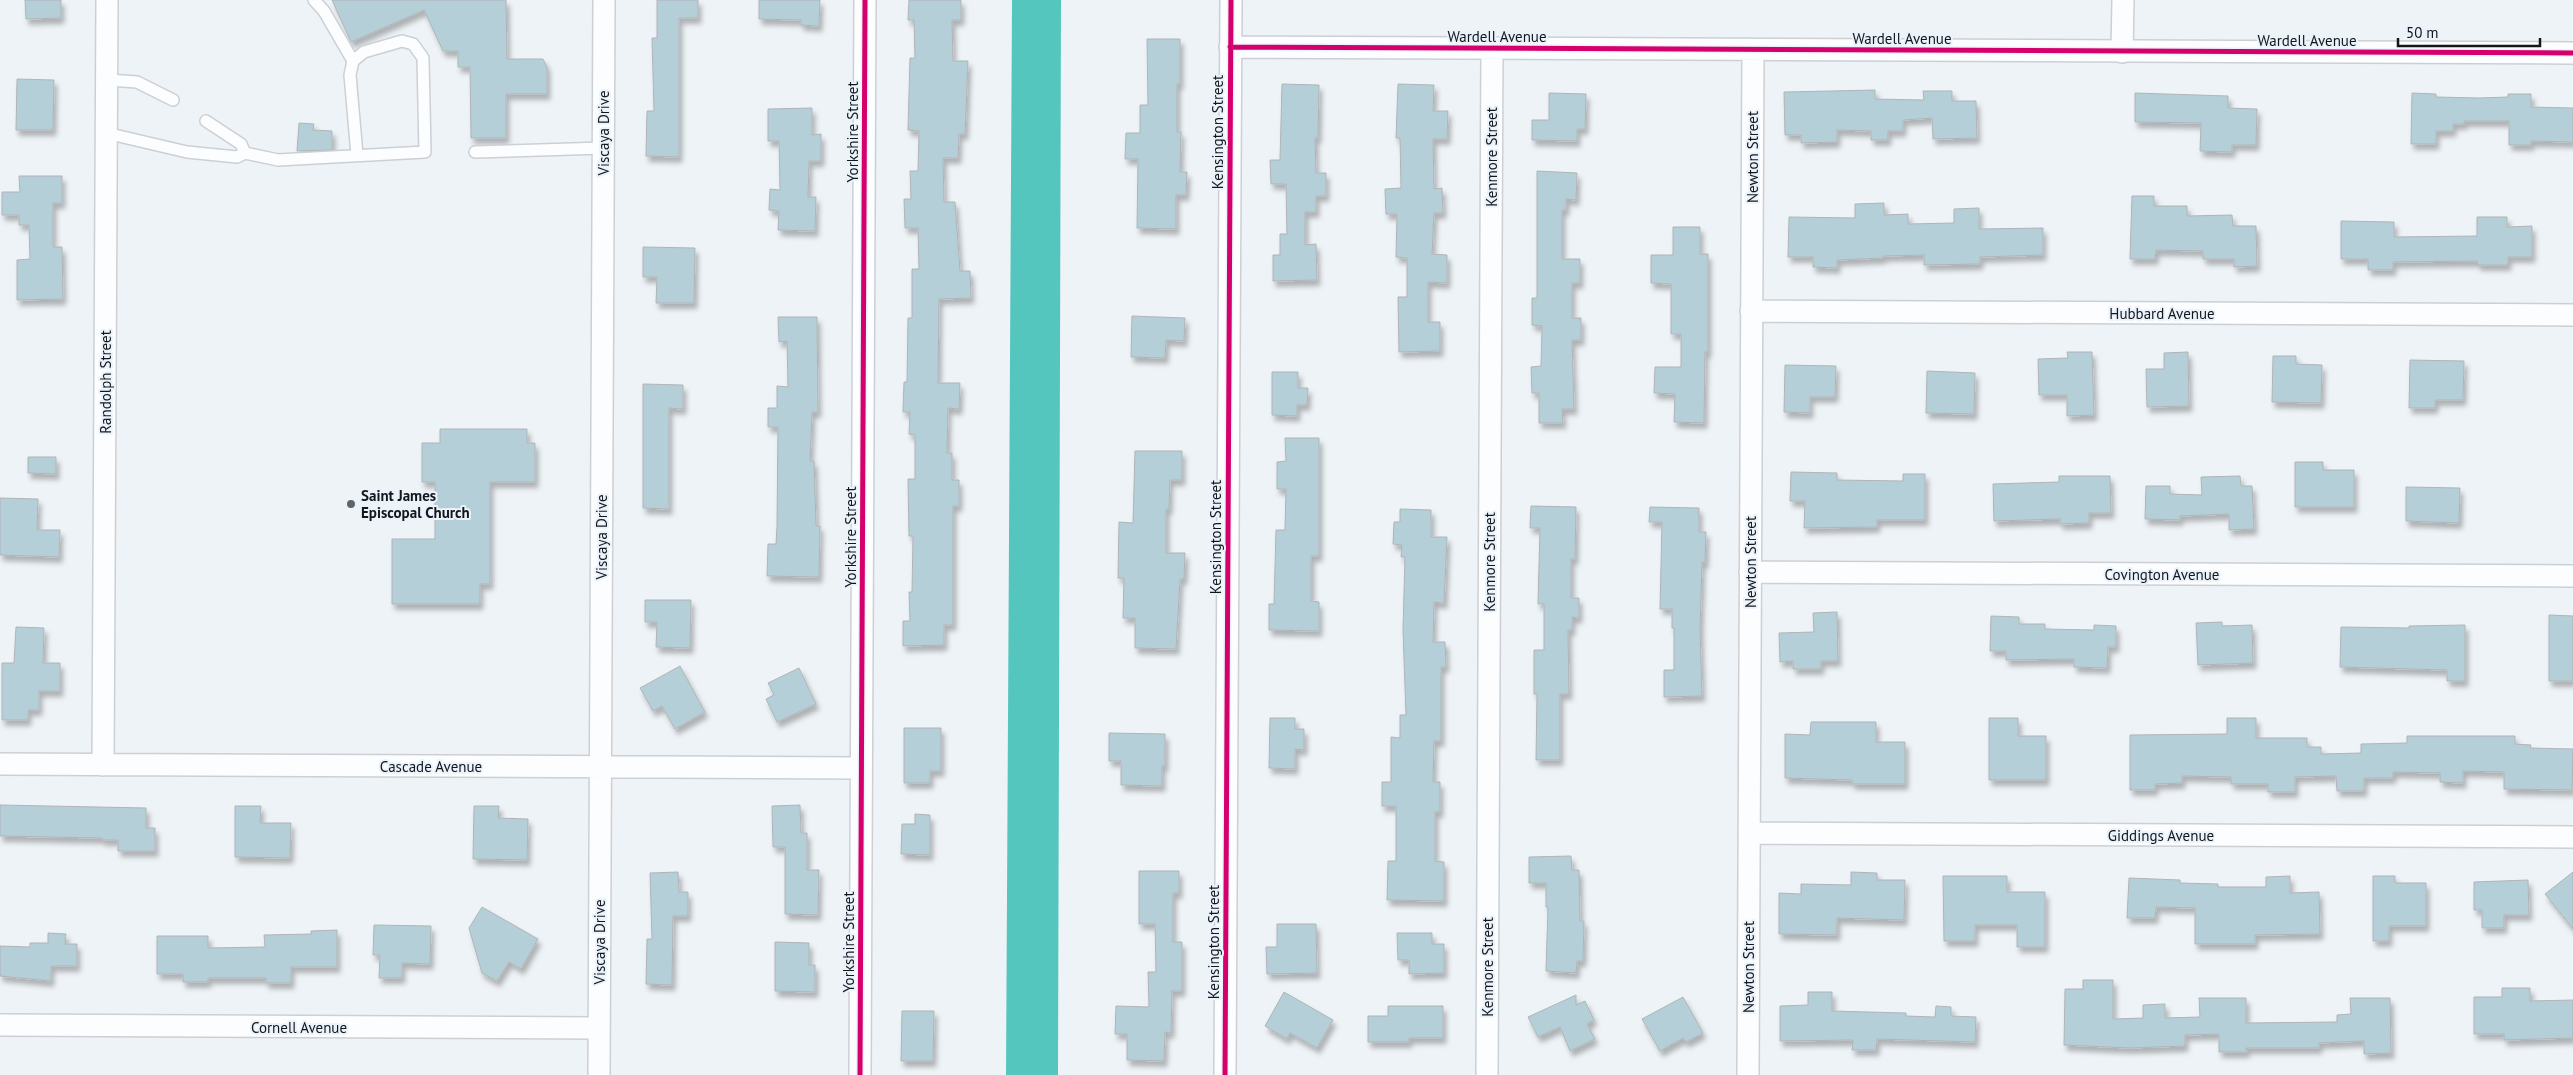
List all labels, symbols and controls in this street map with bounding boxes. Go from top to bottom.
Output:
scale bar [2398,15,2540,47]
text: 50 m [2406,23,2439,42]
street label: Wardell Avenue [1447,27,1547,46]
street label: Wardell Avenue [1852,29,1952,48]
street label: Wardell Avenue [2257,31,2357,50]
street label: Kensington Street [1208,75,1227,189]
street label: Yorkshire Street [843,82,862,183]
street label: Viscaya Drive [594,90,613,177]
street label: Kenmore Street [1482,107,1501,207]
street label: Newton Street [1743,111,1762,203]
street label: Hubbard Avenue [2109,304,2215,323]
street label: Randolph Street [96,330,115,434]
street label: Kensington Street [1206,480,1225,594]
place label: Saint James Episcopal Church [361,486,470,522]
street label: Yorkshire Street [841,487,860,588]
street label: Viscaya Drive [592,494,611,581]
marker: Saint James Episcopal Church [345,498,357,510]
street label: Kenmore Street [1480,512,1499,612]
street label: Newton Street [1741,516,1760,608]
street label: Covington Avenue [2105,565,2219,584]
street label: Cascade Avenue [380,757,482,776]
street label: Giddings Avenue [2108,826,2214,845]
street label: Kensington Street [1204,885,1223,999]
street label: Yorkshire Street [839,892,858,993]
street label: Viscaya Drive [590,899,609,986]
street label: Kenmore Street [1478,917,1497,1017]
street label: Newton Street [1739,921,1758,1013]
street label: Cornell Avenue [251,1018,347,1037]

